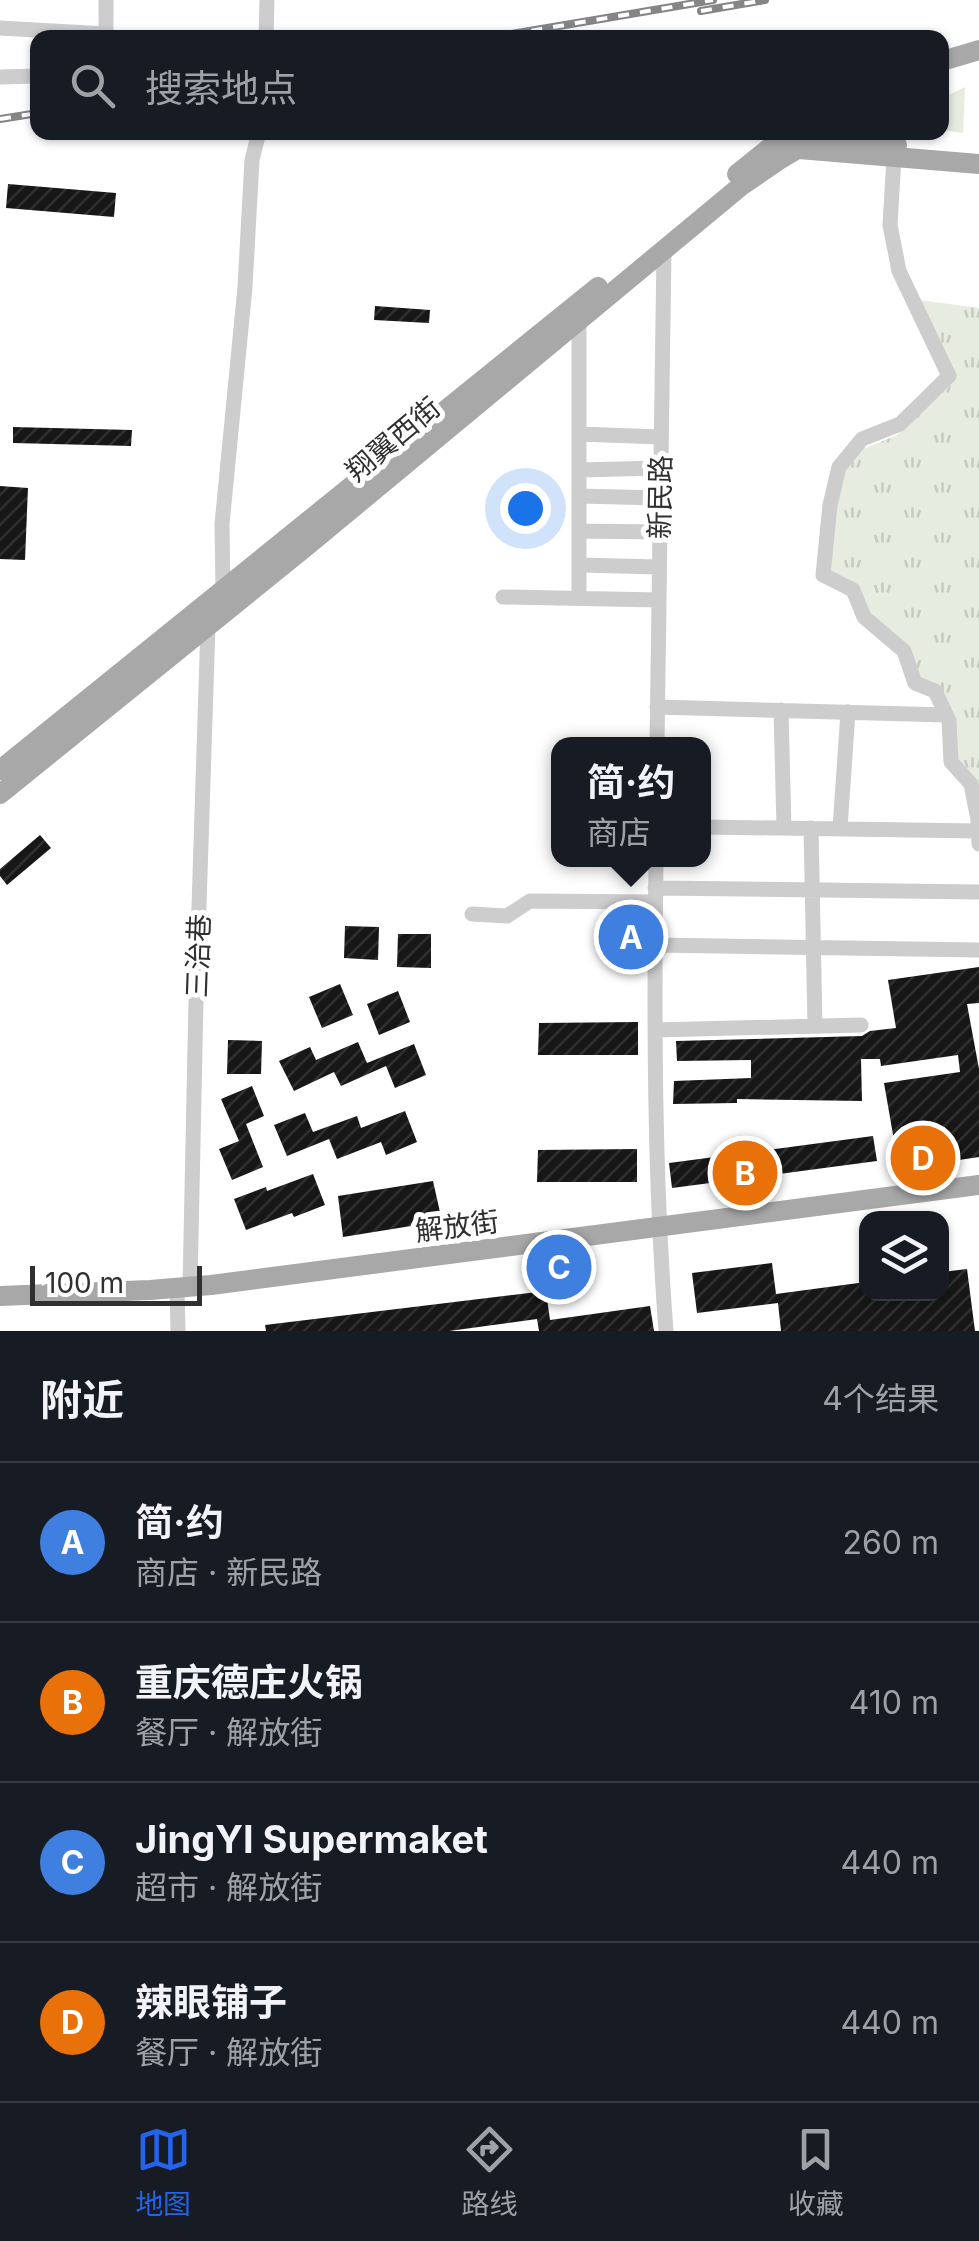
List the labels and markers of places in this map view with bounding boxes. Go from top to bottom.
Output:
pin: A [598,900,664,974]
pin: D [890,1120,956,1196]
pin: B [712,1136,778,1210]
pin: C [526,1230,592,1304]

